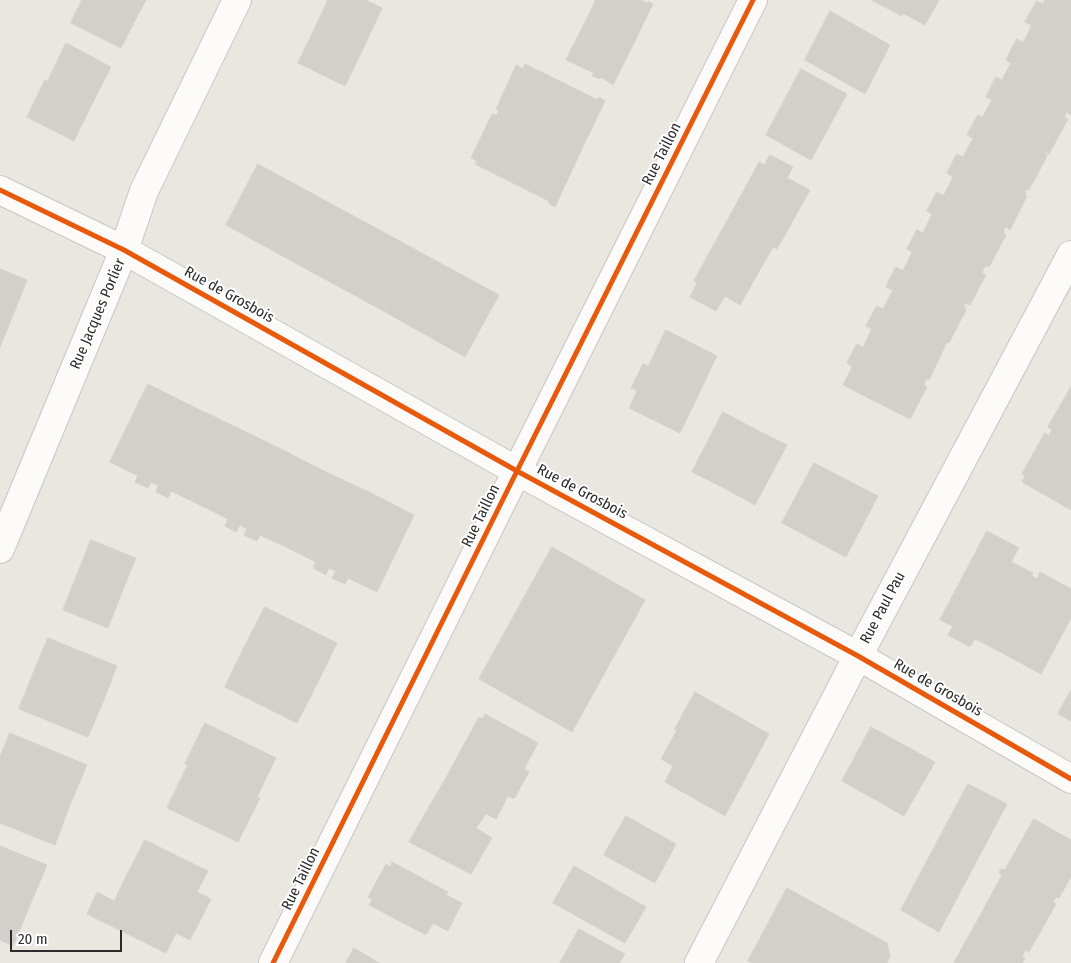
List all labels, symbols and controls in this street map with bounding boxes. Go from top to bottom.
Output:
street label: Rue Taillon [639,120,685,188]
street label: Rue Jacques Porlier [67,256,129,372]
street label: Rue de Grosbois [181,263,277,327]
street label: Rue de Grosbois [534,461,630,523]
street label: Rue Taillon [458,482,504,550]
street label: Rue Paul Pau [857,569,909,647]
street label: Rue de Grosbois [890,655,986,721]
street label: Rue Taillon [278,845,324,913]
scale bar [12,920,125,952]
text: 20 m [18,930,48,948]

